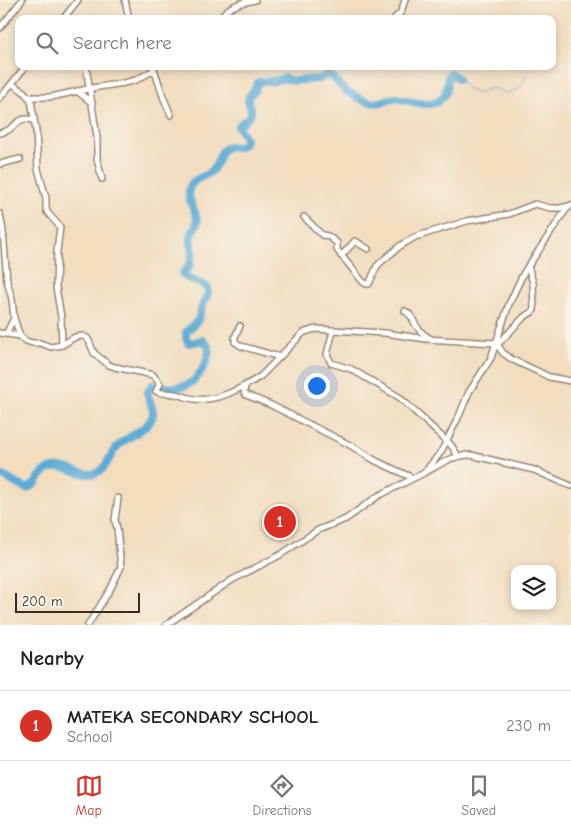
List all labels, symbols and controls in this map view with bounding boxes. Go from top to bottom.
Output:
search box [15,15,556,70]
icon: search [33,29,61,57]
text: Search here [73,32,172,54]
your location [304,373,330,399]
pin: 1 [264,503,296,541]
map controls [511,565,556,610]
button: layers [511,565,556,610]
scale bar [15,590,140,613]
text: 200 m [22,593,63,610]
text: Nearby [20,646,84,670]
text: MATEKA SECONDARY SCHOOL [67,706,318,728]
text: 1 [33,717,39,735]
text: 230 m [506,717,551,735]
text: School [67,728,113,746]
tab: Map [75,772,103,819]
tab: Directions [252,772,312,819]
tab: Saved [461,772,496,819]

